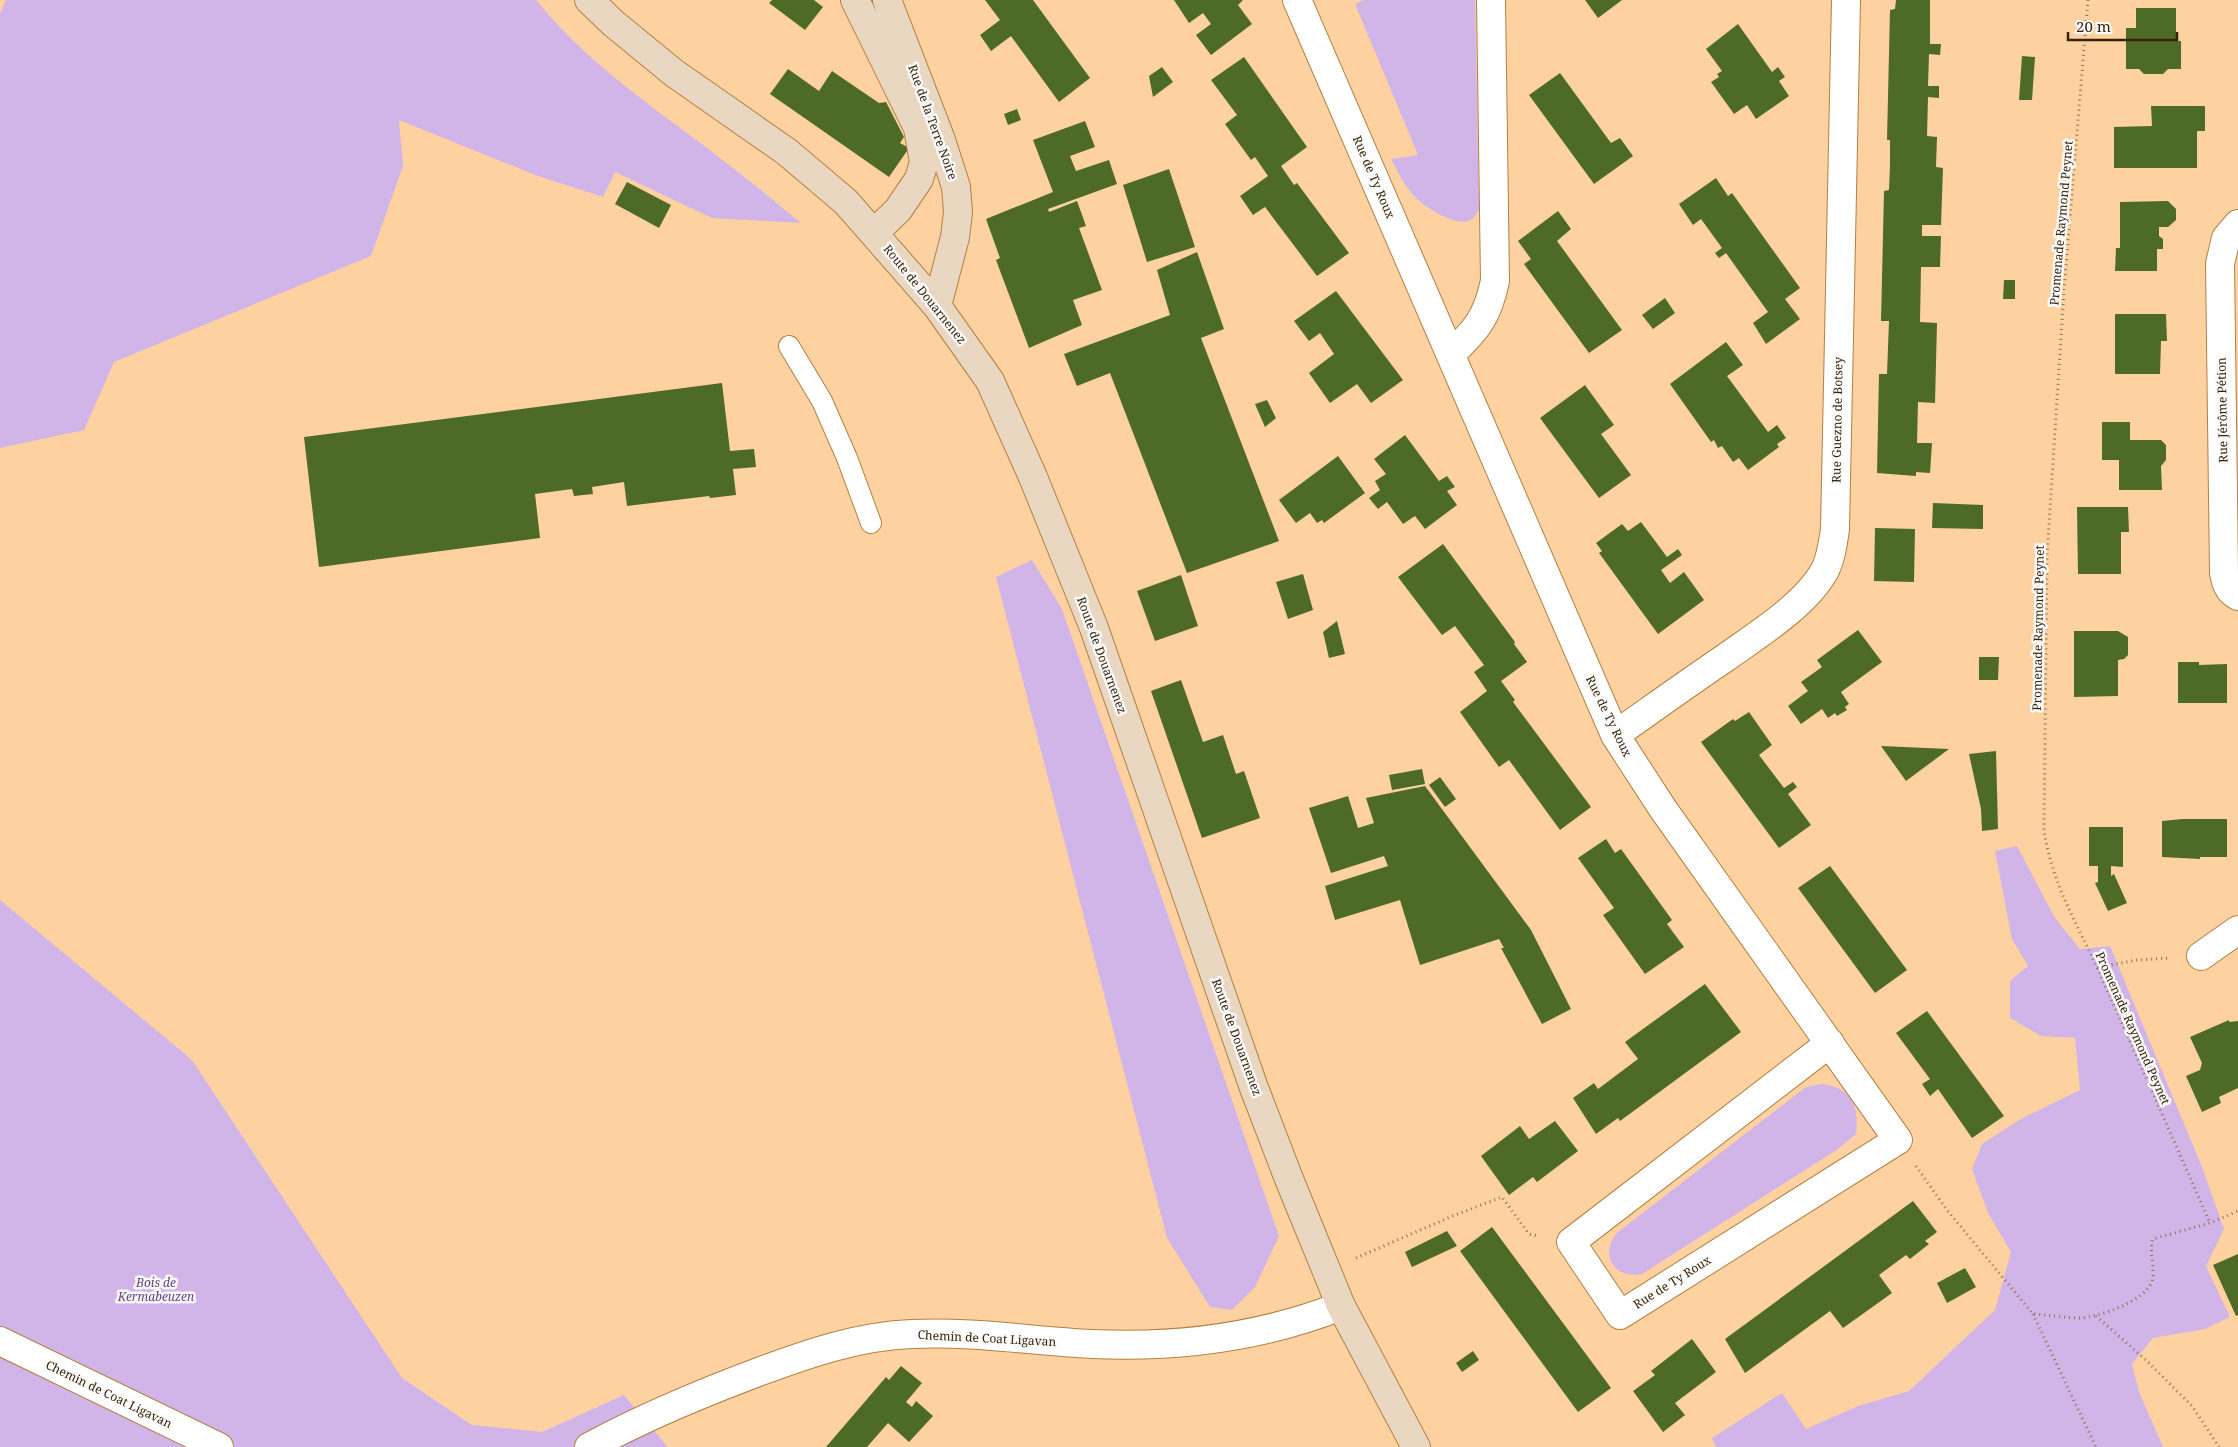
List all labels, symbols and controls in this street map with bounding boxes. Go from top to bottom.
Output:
scale bar [2068,10,2177,42]
text: 20 m [2076,16,2111,36]
street label: Rue de la Terre Noire [904,62,962,182]
street label: Rue de Ty Roux [1349,133,1399,221]
street label: Promenade Raymond Peynet [2045,140,2077,306]
street label: Route de Douarnenez [880,241,970,347]
street label: Rue Guezno de Botsey [1827,357,1847,483]
street label: Rue Jérôme Pétion [2213,357,2231,463]
street label: Promenade Raymond Peynet [2028,545,2048,711]
street label: Route de Douarnenez [1073,594,1131,716]
street label: Rue de Ty Roux [1582,672,1636,760]
street label: Promenade Raymond Peynet [2092,949,2174,1107]
street label: Route de Douarnenez [1208,976,1266,1098]
street label: Rue de Ty Roux [1630,1251,1714,1313]
park label: Bois de Kermabeuzen [117,1274,194,1305]
street label: Chemin de Coat Ligavan [917,1326,1057,1350]
street label: Chemin de Coat Ligavan [43,1356,175,1432]

